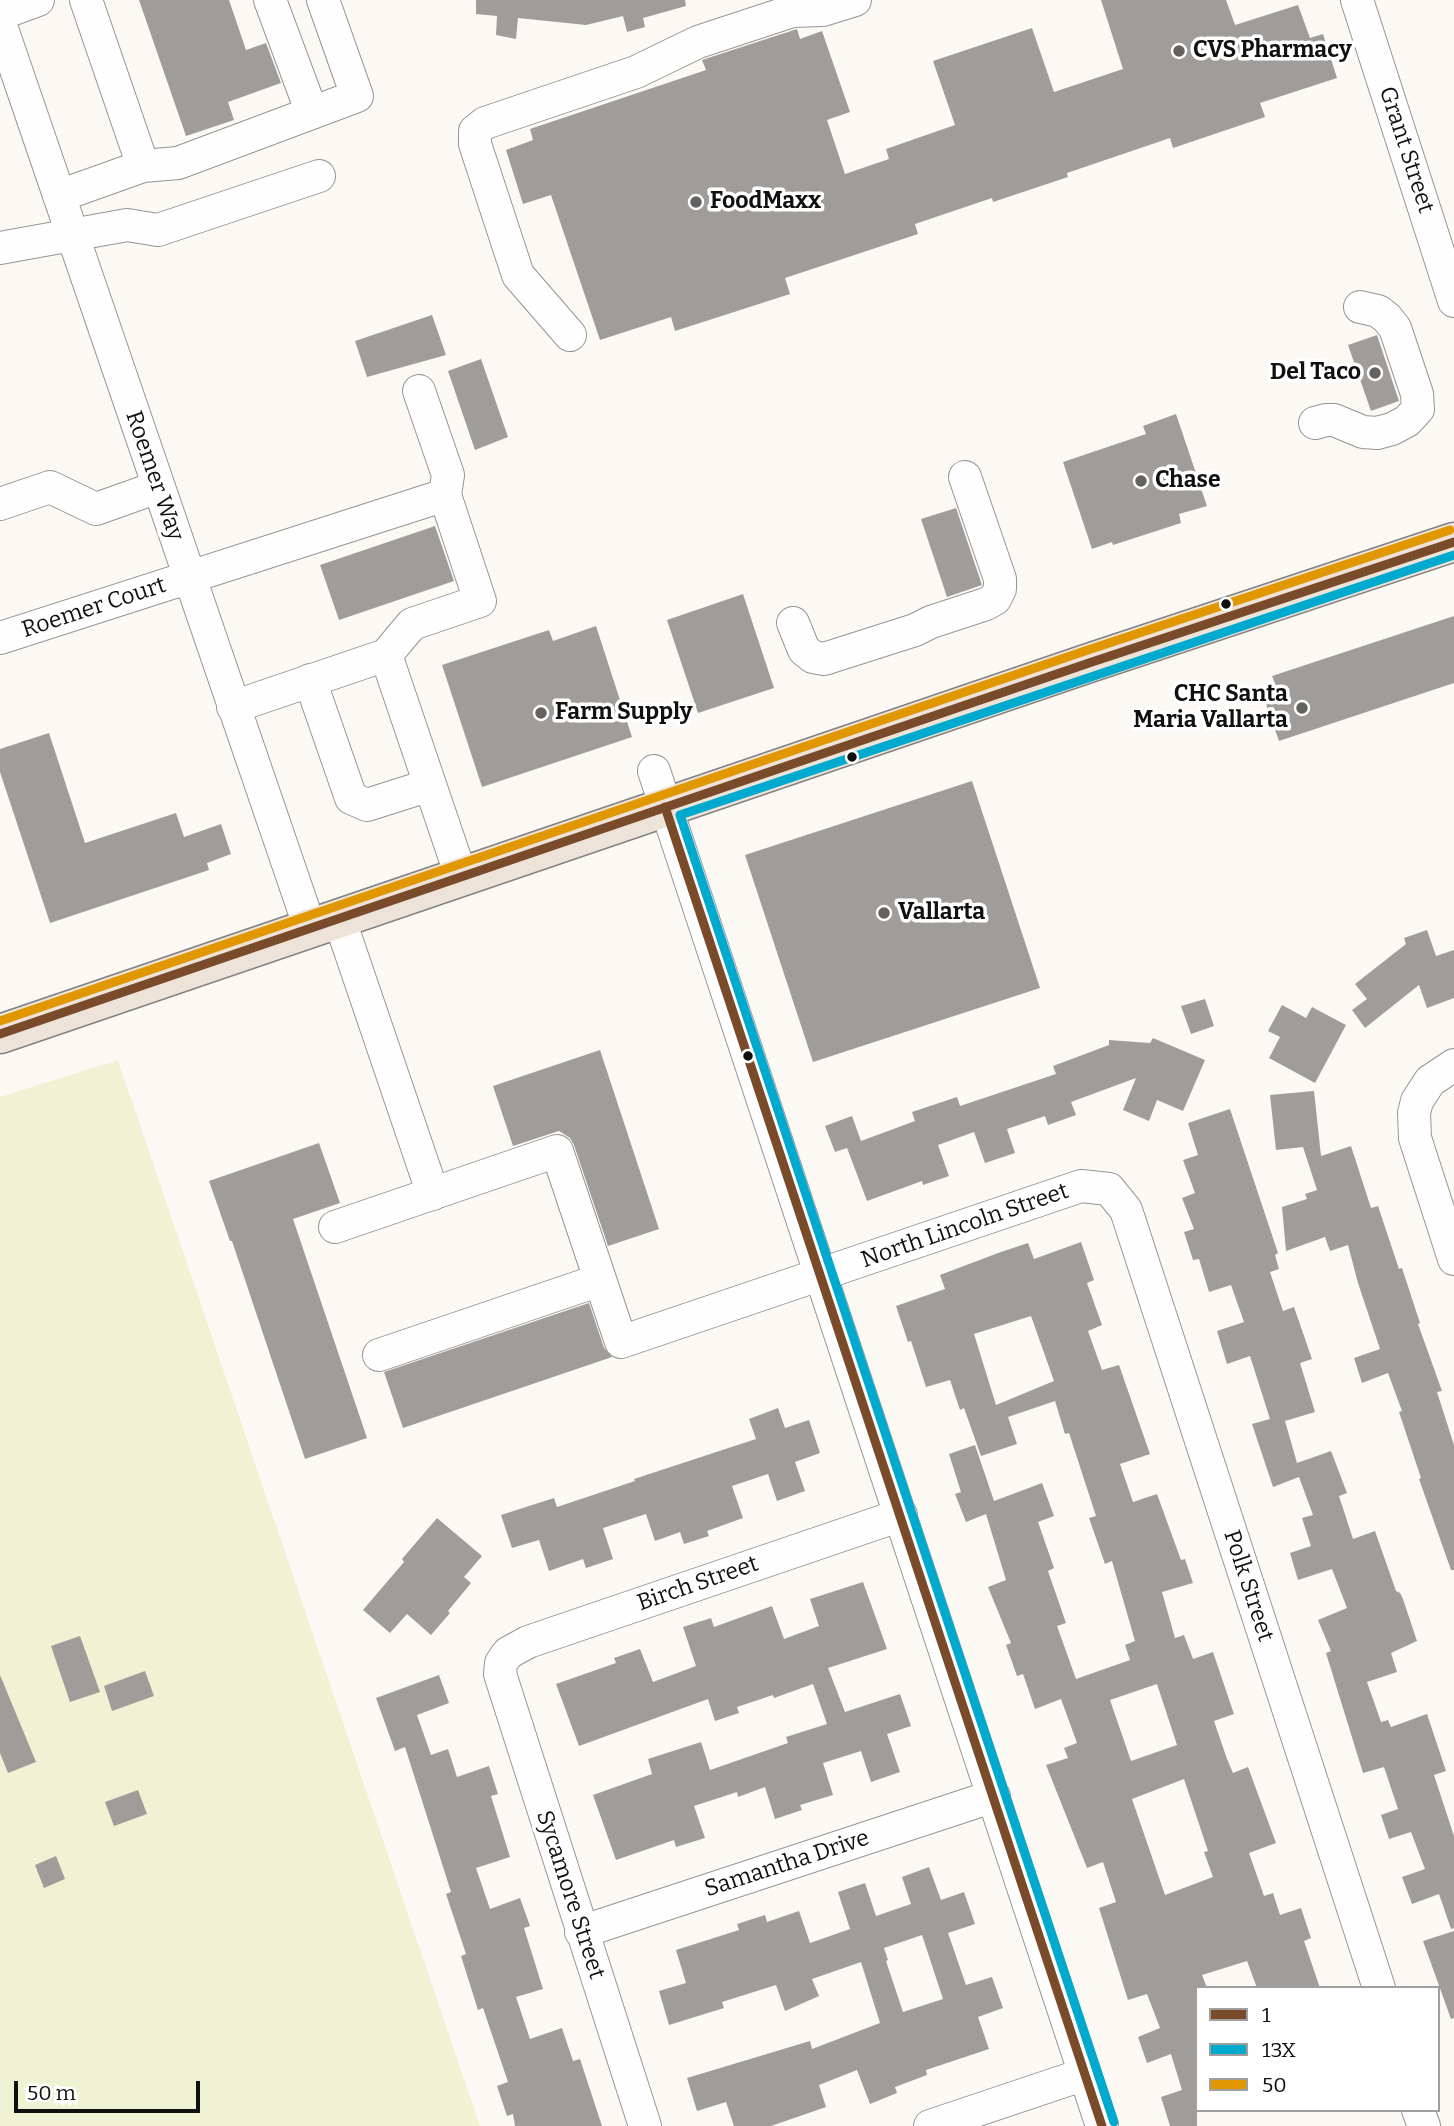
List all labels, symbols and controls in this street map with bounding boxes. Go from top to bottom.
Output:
place label: CVS Pharmacy [1193,37,1352,65]
marker: CVS Pharmacy [1171,43,1187,59]
street label: Grant Street [1373,83,1439,217]
place label: FoodMaxx [710,188,821,216]
marker: FoodMaxx [688,194,704,210]
place label: Del Taco [1270,359,1361,387]
marker: Del Taco [1367,365,1383,381]
street label: Roemer Way [119,407,189,545]
place label: Chase [1155,467,1221,495]
marker: Chase [1133,473,1149,489]
street label: Roemer Court [18,572,170,644]
unlabelled marker [1219,597,1233,611]
place label: CHC Santa Maria Vallarta [1133,681,1288,735]
place label: Farm Supply [555,699,693,727]
marker: CHC Santa Maria Vallarta [1294,700,1310,716]
marker: Farm Supply [533,705,549,721]
unlabelled marker [845,750,859,764]
place label: Vallarta [898,899,985,927]
marker: Vallarta [876,905,892,921]
unlabelled marker [741,1049,755,1063]
street label: North Lincoln Street [858,1178,1072,1274]
street label: Polk Street [1217,1527,1279,1645]
street label: Birch Street [634,1550,762,1618]
street label: Sycamore Street [530,1807,610,1983]
street label: Samantha Drive [701,1824,873,1904]
legend [1195,1986,1440,2112]
text: 1 [1262,2002,1271,2028]
text: 13X [1262,2037,1296,2063]
scale bar [18,2066,203,2110]
text: 50 [1262,2072,1287,2098]
text: 50 m [27,2080,76,2106]

